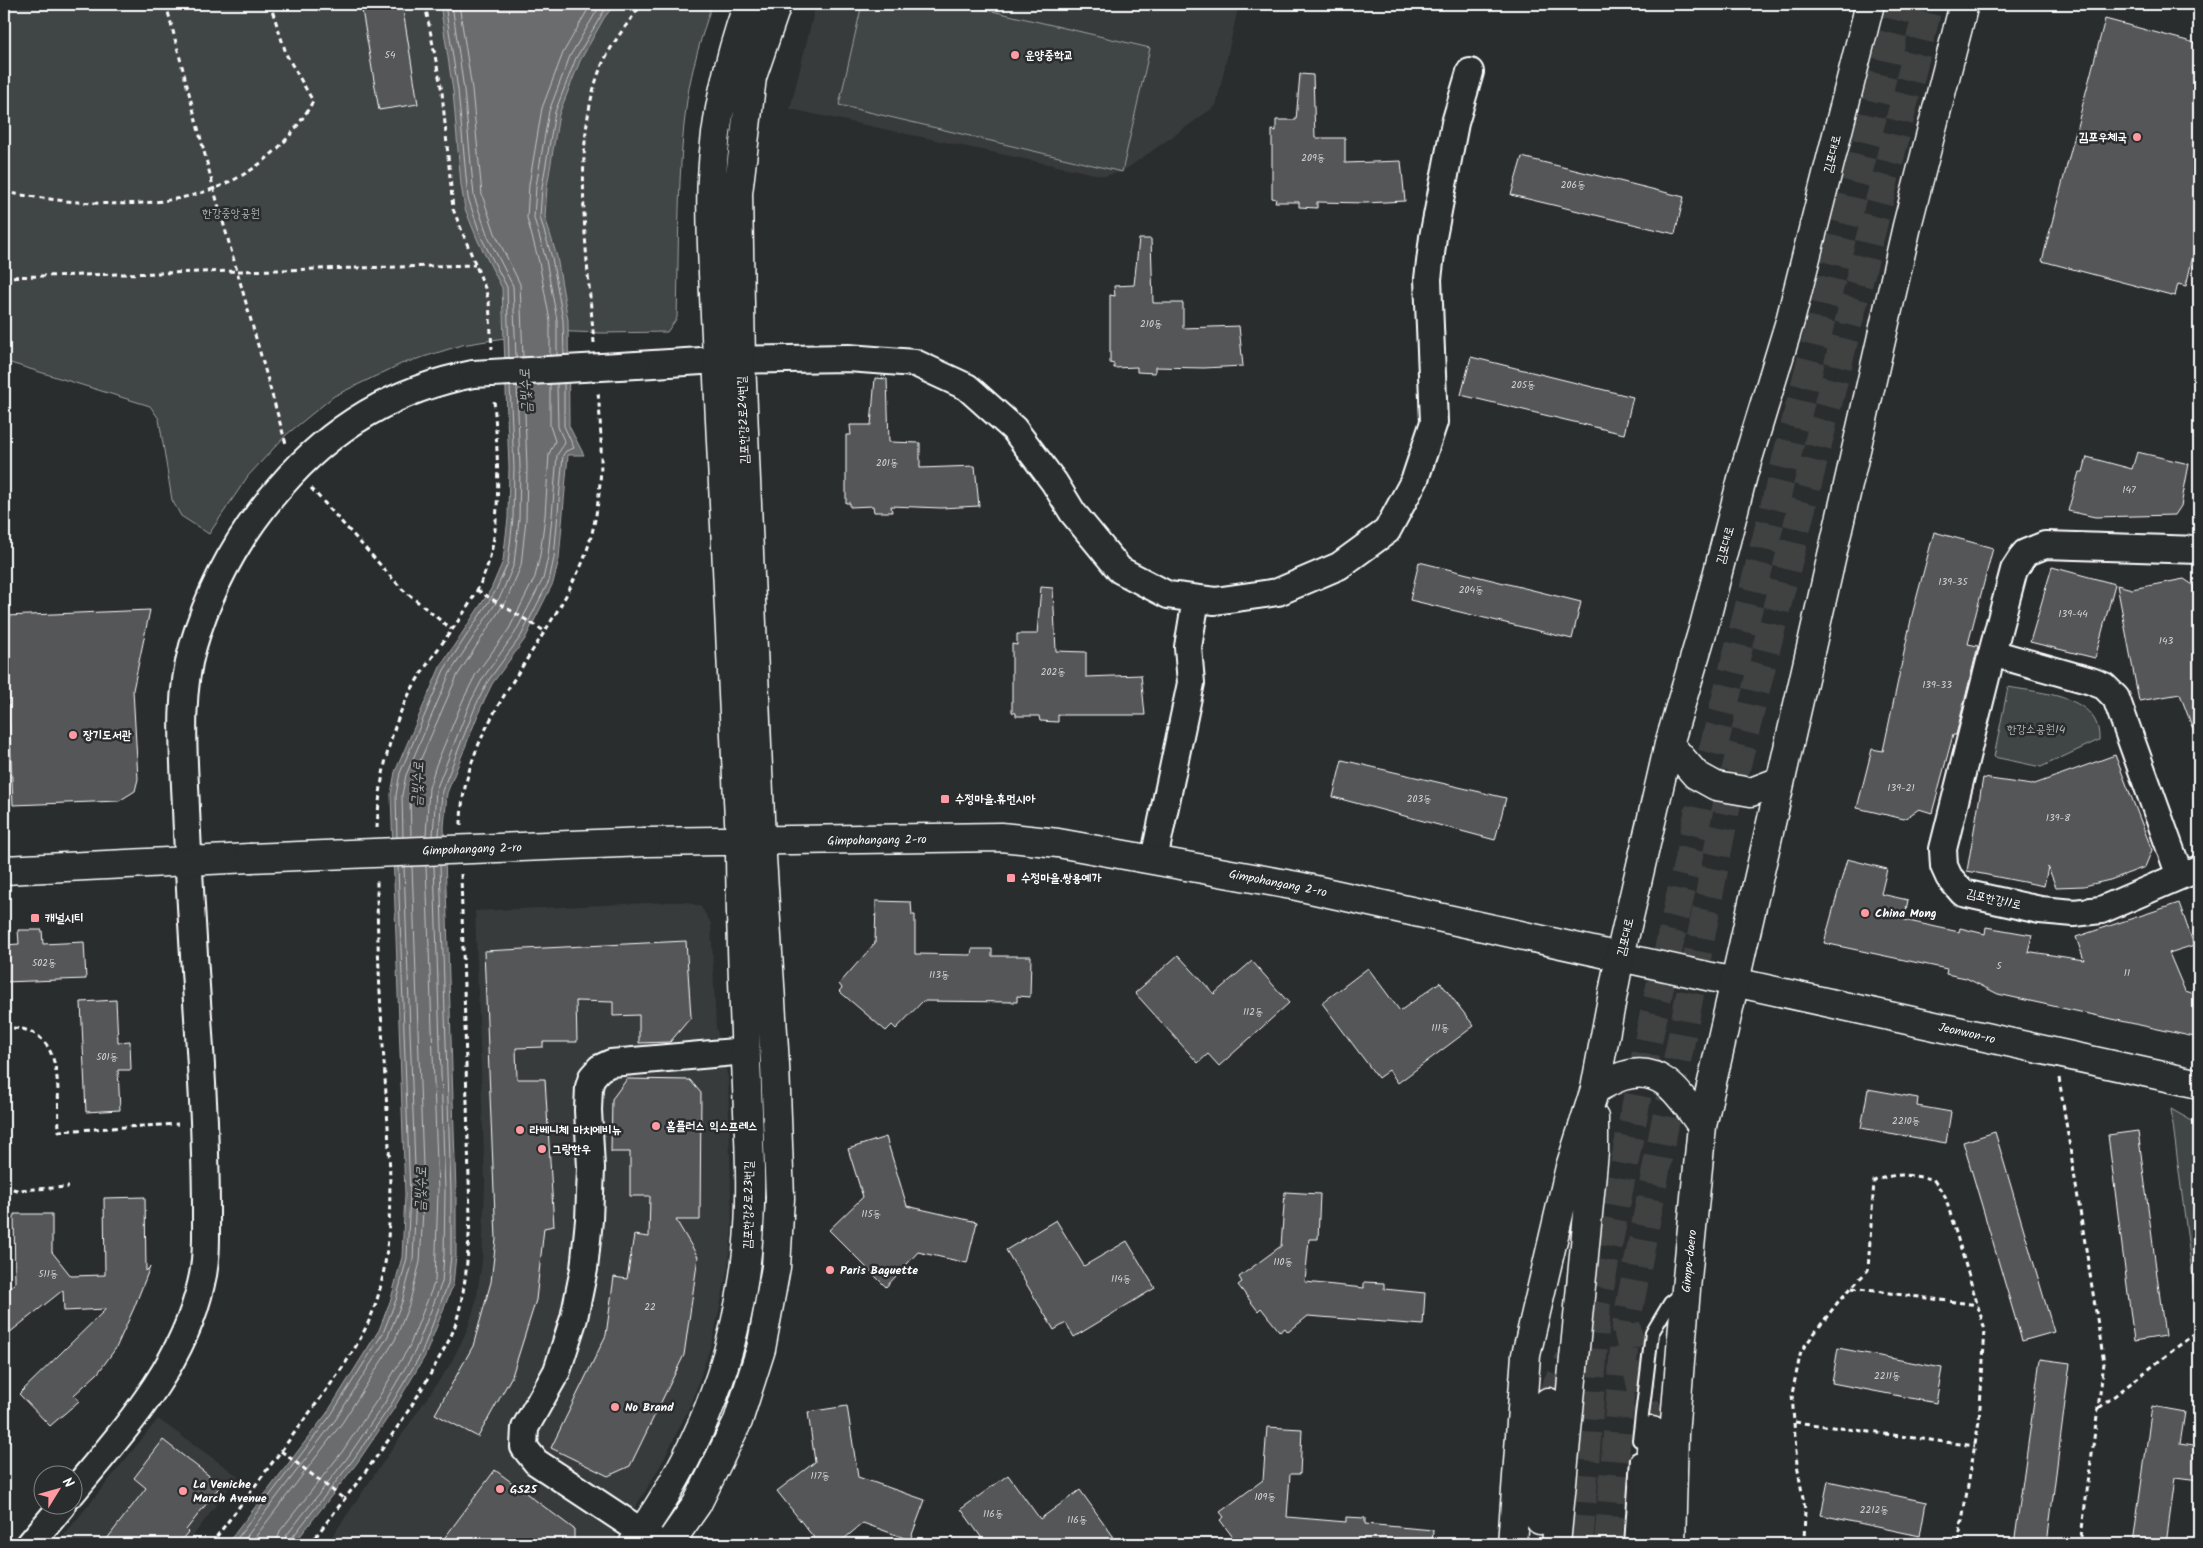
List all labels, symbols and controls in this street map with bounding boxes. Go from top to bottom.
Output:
place label: 운양중학교 [1025,46,1073,65]
house number: 54 [385,47,396,63]
marker: 운양중학교 [1009,49,1021,61]
place label: 김포우체국 [2079,128,2127,147]
marker: 김포우체국 [2131,131,2143,143]
street label: 김포대로 [1819,133,1846,175]
house number: 209동 [1301,150,1325,166]
house number: 206동 [1561,177,1585,193]
park label: 한강중앙공원 [202,204,260,223]
house number: 210동 [1140,316,1162,332]
water label: 금빛수로 [514,368,538,414]
street label: 김포한강2로24번길 [732,375,755,464]
house number: 205동 [1511,377,1535,393]
house number: 201동 [876,455,898,471]
house number: 147 [2122,482,2136,498]
street label: 김포대로 [1711,524,1740,566]
house number: 139-35 [1938,574,1968,590]
house number: 204동 [1459,582,1483,598]
house number: 139-44 [2058,606,2088,622]
house number: 143 [2159,633,2173,649]
house number: 202동 [1041,664,1065,680]
house number: 139-33 [1922,677,1952,693]
park label: 한강소공원14 [2007,720,2066,739]
place label: 장기도서관 [83,726,132,745]
marker: 장기도서관 [67,729,79,741]
water label: 금빛수로 [406,761,430,807]
house number: 139-21 [1887,780,1915,796]
place label: 수정마을.휴먼시아 [955,790,1035,809]
house number: 203동 [1407,791,1431,807]
marker: 수정마을.휴먼시아 [939,793,951,805]
house number: 139-8 [2046,810,2071,826]
street label: Gimpohangang 2-ro [827,830,927,851]
street label: Gimpohangang 2-ro [422,838,522,861]
street label: Gimpohangang 2-ro [1227,865,1329,902]
place label: 수정마을.쌍용예가 [1021,869,1101,888]
marker: 수정마을.쌍용예가 [1005,872,1017,884]
street label: 김포한강11로 [1965,884,2023,915]
place label: China Mong [1875,904,1937,923]
marker: China Mong [1859,907,1871,919]
place label: 캐널시티 [45,909,84,928]
marker: 캐널시티 [29,912,41,924]
street label: 김포대로 [1612,916,1639,958]
house number: 502동 [32,955,56,971]
house number: 5 [1996,958,2002,974]
house number: 11 [2124,965,2130,981]
house number: 113동 [929,967,949,983]
house number: 112동 [1243,1004,1263,1020]
street label: Jeonwon-ro [1937,1018,1997,1049]
house number: 111동 [1431,1020,1449,1036]
house number: 501동 [96,1049,118,1065]
house number: 2210동 [1892,1113,1920,1129]
place label: 홈플러스 익스프레스 [666,1117,758,1136]
marker: 홈플러스 익스프레스 [650,1120,662,1132]
place label: 라베니체 마치에비뉴 [529,1121,622,1140]
marker: 라베니체 마치에비뉴 [514,1124,526,1136]
place label: 그랑한우 [552,1140,591,1159]
marker: 그랑한우 [536,1143,548,1155]
street label: 김포한강2로23번길 [738,1160,759,1249]
water label: 금빛수로 [409,1166,433,1212]
house number: 115동 [861,1206,881,1222]
street label: Gimpo-daero [1677,1229,1702,1293]
house number: 110동 [1273,1254,1293,1270]
place label: Paris Baguette [840,1261,918,1280]
marker: Paris Baguette [824,1264,836,1276]
house number: 511동 [38,1266,58,1282]
house number: 114동 [1111,1271,1131,1287]
house number: 22 [644,1299,656,1315]
house number: 2211동 [1874,1368,1900,1384]
place label: No Brand [625,1398,674,1417]
marker: No Brand [609,1401,621,1413]
north arrow [32,1466,82,1516]
house number: 117동 [811,1468,829,1484]
text: N [56,1473,79,1493]
place label: La Veniche March Avenue [193,1475,267,1508]
place label: GS25 [510,1480,538,1499]
marker: GS25 [494,1483,506,1495]
marker: La Veniche March Avenue [177,1485,189,1497]
house number: 109동 [1254,1489,1276,1505]
house number: 2212동 [1860,1502,1888,1518]
house number: 116동 [983,1506,1003,1522]
house number: 116동 [1067,1512,1087,1528]

